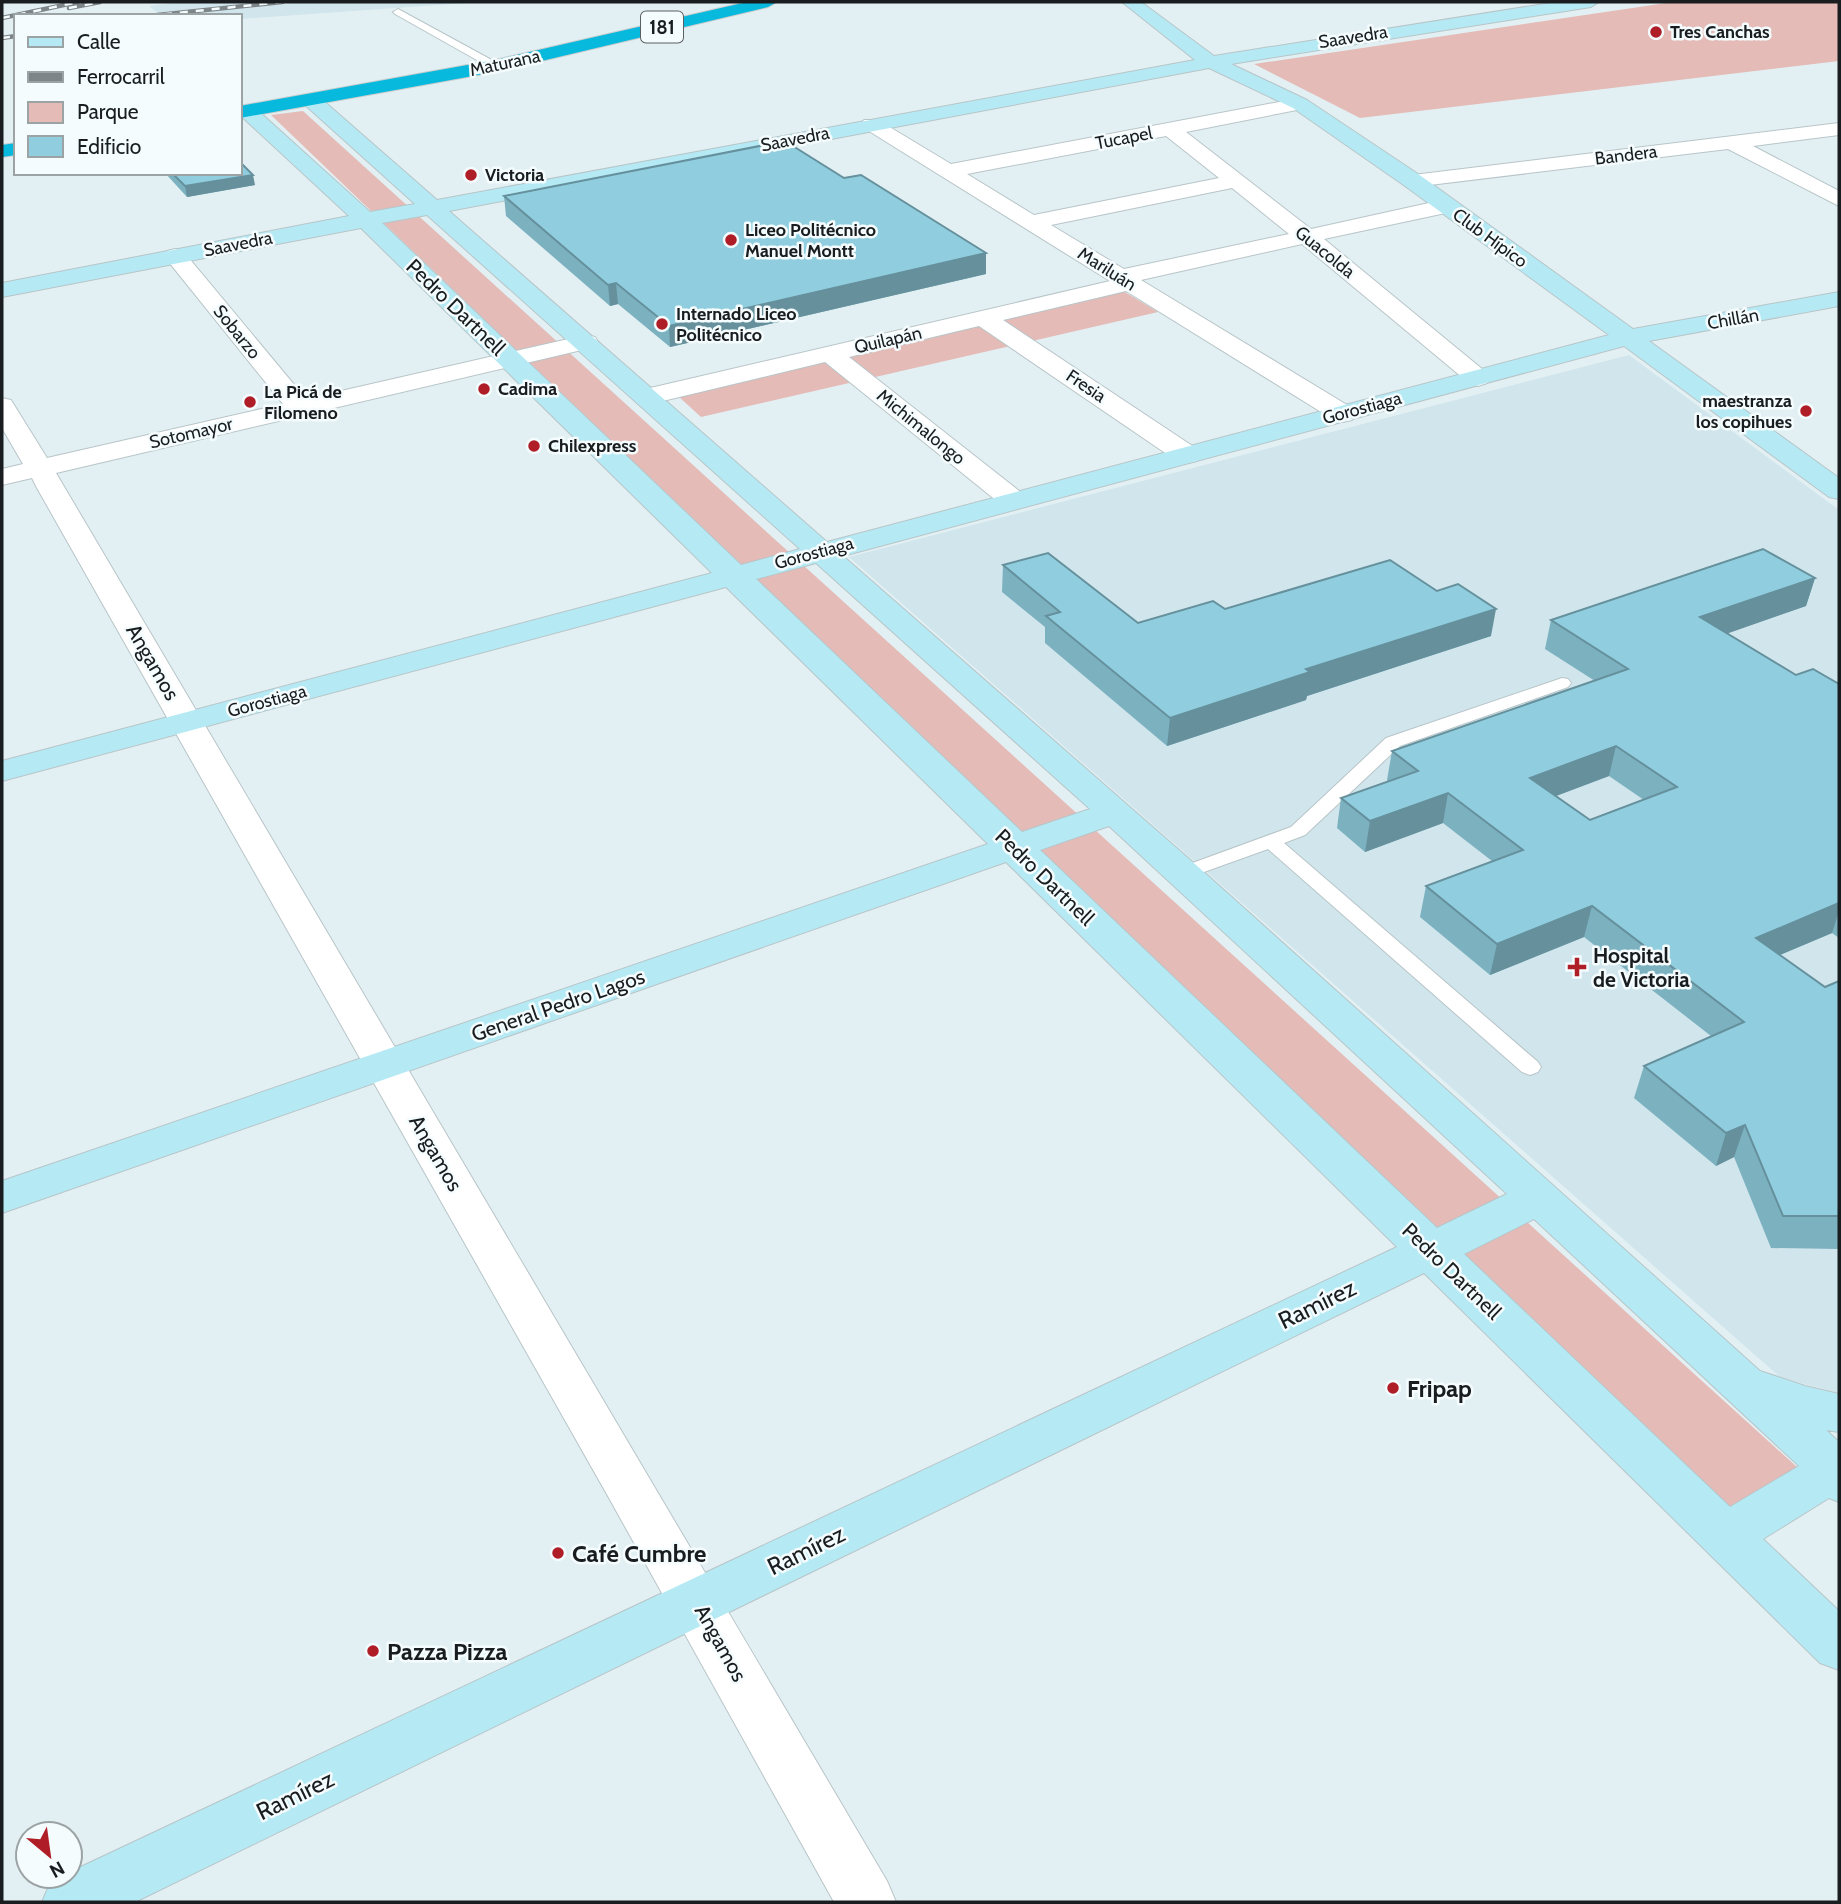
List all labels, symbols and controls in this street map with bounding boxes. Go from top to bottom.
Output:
road number: 181 [641,12,683,42]
legend [14,14,242,175]
street label: Saavedra [1317,21,1389,53]
place label: Tres Canchas [1670,21,1770,43]
marker: Tres Canchas [1648,24,1664,40]
text: Calle [77,29,121,54]
street label: Maturana [468,45,543,81]
text: Ferrocarril [77,64,165,89]
text: Parque [77,99,139,124]
street label: Saavedra [759,121,832,156]
street label: Tucapel [1094,122,1155,154]
text: Edificio [77,134,141,159]
street label: Bandera [1593,140,1659,170]
place label: Victoria [485,164,544,186]
marker: Victoria [463,167,479,183]
street label: Club Hípico [1448,204,1532,273]
place label: Liceo Politécnico Manuel Montt [745,219,876,262]
street label: Guacolda [1291,221,1360,283]
street label: Saavedra [202,226,275,261]
marker: Liceo Politécnico Manuel Montt [723,232,739,248]
street label: Mariluán [1074,242,1140,296]
street label: Pedro Dartnell [401,254,511,361]
street label: Sobarzo [209,301,265,363]
place label: Internado Liceo Politécnico [676,303,797,346]
street label: Chillán [1706,304,1760,334]
marker: Internado Liceo Politécnico [654,316,670,332]
street label: Quilapán [852,322,924,358]
street label: Fresia [1062,365,1110,407]
place label: Cadima [498,378,557,400]
place label: La Picá de Filomeno [264,381,342,424]
marker: Cadima [476,381,492,397]
street label: Michimalongo [872,385,970,469]
street label: Gorostiaga [1320,387,1404,429]
place label: maestranza los copihues [1696,390,1792,433]
marker: La Picá de Filomeno [242,394,258,410]
marker: maestranza los copihues [1798,403,1814,419]
street label: Sotomayor [147,413,235,453]
place label: Chilexpress [548,435,637,457]
marker: Chilexpress [526,438,542,454]
street label: Gorostiaga [772,532,856,574]
street label: Angamos [121,619,185,705]
street label: Gorostiaga [225,680,309,722]
street label: Pedro Dartnell [990,824,1100,931]
place label: Hospital de Victoria [1593,943,1690,992]
marker: Hospital de Victoria [1567,957,1587,977]
street label: General Pedro Lagos [468,964,648,1046]
street label: Angamos [404,1110,468,1196]
street label: Pedro Dartnell [1397,1218,1507,1325]
street label: Ramírez [1273,1273,1361,1335]
place label: Fripap [1407,1374,1472,1403]
marker: Fripap [1385,1380,1401,1396]
street label: Ramírez [762,1519,850,1581]
place label: Café Cumbre [572,1539,706,1568]
marker: Café Cumbre [550,1545,566,1561]
street label: Angamos [690,1600,752,1686]
place label: Pazza Pizza [387,1637,508,1666]
marker: Pazza Pizza [365,1643,381,1659]
street label: Ramírez [251,1764,339,1826]
north arrow [14,1820,84,1890]
text: N [46,1856,68,1883]

